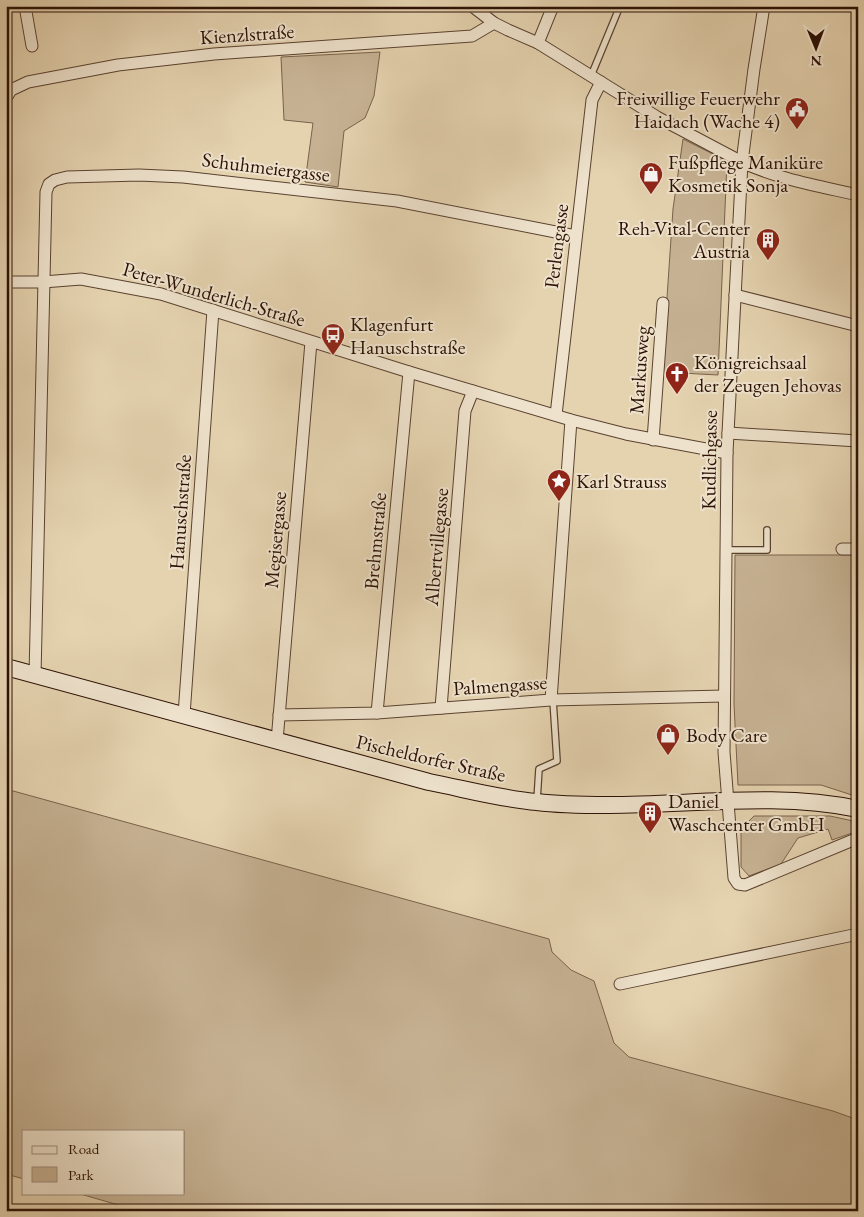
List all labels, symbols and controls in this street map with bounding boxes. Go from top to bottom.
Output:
street label: Kienzlstraße [199,18,295,50]
north arrow [792,22,842,72]
text: N [810,52,822,70]
place label: Freiwillige Feuerwehr Haidach (Wache 4) [616,85,780,134]
public building icon: Freiwillige Feuerwehr Haidach (Wache 4) [784,96,810,130]
street label: Schuhmeiergasse [201,146,332,188]
place label: Fußpflege Maniküre Kosmetik Sonja [668,149,823,198]
shop icon: Fußpflege Maniküre Kosmetik Sonja [638,161,664,195]
street label: Perlengasse [538,202,574,290]
place label: Reh-Vital-Center Austria [618,215,750,264]
building icon: Reh-Vital-Center Austria [755,227,781,261]
street label: Peter-Wunderlich-Straße [120,256,308,333]
place label: Klagenfurt Hanuschstraße [350,311,466,360]
bus stop icon: Klagenfurt Hanuschstraße [320,322,346,356]
street label: Markusweg [623,325,655,415]
place label: Königreichsaal der Zeugen Jehovas [694,349,841,398]
church icon: Königreichsaal der Zeugen Jehovas [664,361,690,395]
street label: Kudlichgasse [695,410,723,510]
street label: Hanuschstraße [163,453,197,571]
place icon: Karl Strauss [546,468,572,502]
place label: Karl Strauss [576,468,667,494]
street label: Albertvillegasse [418,487,454,608]
street label: Megisergasse [258,490,292,590]
street label: Brehmstraße [358,491,392,591]
street label: Palmengasse [452,669,548,701]
shop icon: Body Care [655,722,681,756]
place label: Body Care [686,722,767,748]
street label: Pischeldorfer Straße [354,728,508,788]
place label: Daniel Waschcenter GmbH [668,788,825,837]
building icon: Daniel Waschcenter GmbH [637,800,663,834]
legend [22,1130,185,1194]
text: Road [68,1139,100,1158]
text: Park [68,1165,95,1184]

